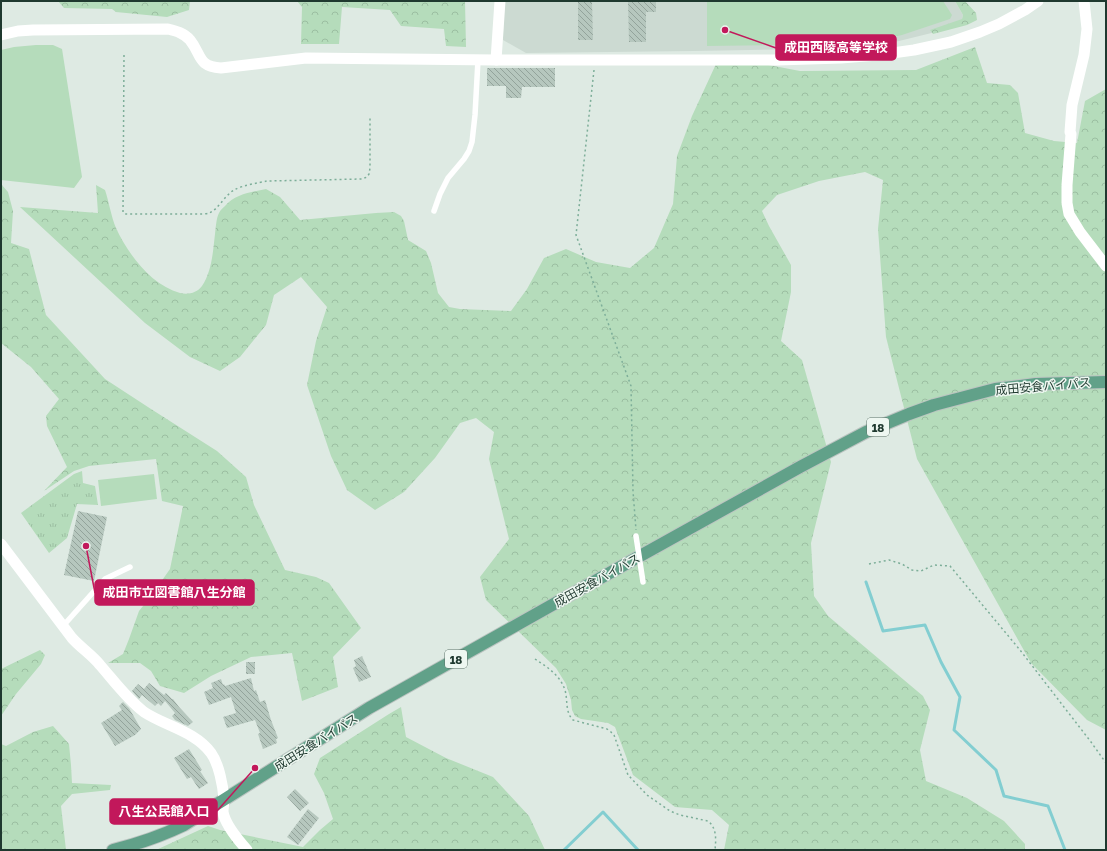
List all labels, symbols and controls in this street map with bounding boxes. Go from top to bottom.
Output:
callout: 成田西陵高等学校 [776,35,896,60]
text: 成田西陵高等学校 [784,39,888,55]
street label: 成田安食バイパス [995,374,1091,398]
road number: 18 [867,418,889,436]
street label: 成田安食バイパス [551,550,643,610]
callout: 成田市立図書館八生分館 [95,580,254,605]
text: 成田市立図書館八生分館 [102,584,246,600]
road number: 18 [445,650,467,668]
street label: 成田安食バイパス [271,710,361,774]
callout: 八生公民館入口 [110,799,217,824]
text: 八生公民館入口 [118,803,210,819]

